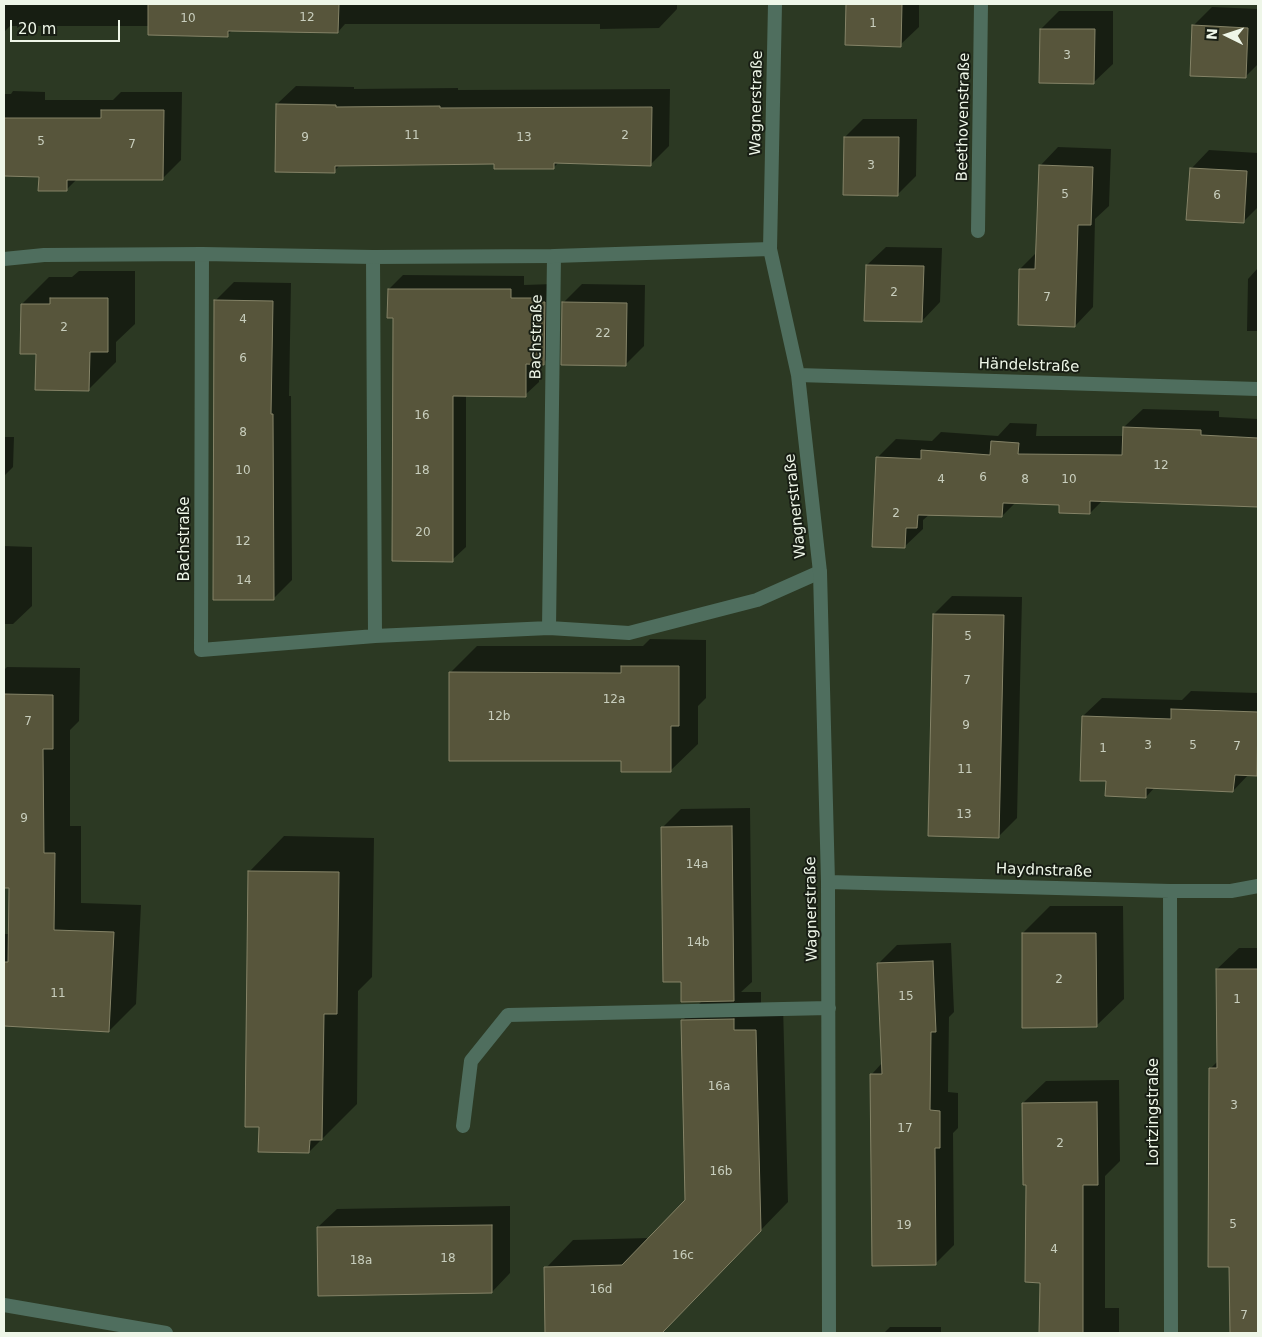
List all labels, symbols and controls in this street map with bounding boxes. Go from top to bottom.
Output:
scale bar [12,10,122,42]
north arrow [1202,10,1252,60]
house number: 12 [299,11,315,25]
house number: 10 [180,12,196,26]
house number: 1 [869,17,877,31]
text: 20 m [18,20,56,38]
text: N [1204,28,1220,40]
house number: 3 [1063,49,1071,63]
street label: Wagnerstraße [747,50,767,156]
street label: Beethovenstraße [954,53,974,181]
house number: 11 [404,129,420,143]
house number: 2 [621,129,629,143]
house number: 9 [301,131,309,145]
house number: 13 [516,131,532,145]
house number: 5 [37,135,45,149]
house number: 7 [128,138,136,152]
house number: 3 [867,159,875,173]
house number: 5 [1061,188,1069,202]
house number: 6 [1213,189,1221,203]
house number: 2 [890,286,898,300]
house number: 7 [1043,291,1051,305]
street label: Bachstraße [527,294,547,380]
house number: 4 [239,313,247,327]
house number: 2 [60,321,68,335]
house number: 22 [595,327,611,341]
house number: 6 [239,352,247,366]
street label: Händelstraße [978,355,1080,377]
house number: 16 [414,409,430,423]
house number: 8 [239,426,247,440]
street label: Wagnerstraße [782,453,810,559]
house number: 12 [1153,459,1169,473]
house number: 10 [235,464,251,478]
house number: 18 [414,464,430,478]
house number: 6 [979,471,987,485]
house number: 4 [937,473,945,487]
house number: 8 [1021,473,1029,487]
house number: 10 [1061,473,1077,487]
street label: Bachstraße [176,497,194,581]
house number: 2 [892,507,900,521]
house number: 20 [415,526,431,540]
house number: 12 [235,535,251,549]
house number: 14 [236,574,252,588]
house number: 5 [964,630,972,644]
house number: 7 [963,674,971,688]
house number: 12a [603,693,625,707]
house number: 12b [488,710,510,724]
house number: 7 [24,715,32,729]
house number: 9 [962,719,970,733]
house number: 3 [1144,739,1152,753]
house number: 5 [1189,739,1197,753]
house number: 7 [1233,740,1241,754]
house number: 1 [1099,742,1107,756]
house number: 11 [957,763,973,777]
house number: 13 [956,808,972,822]
house number: 9 [20,812,28,826]
street label: Wagnerstraße [802,856,822,962]
house number: 14a [686,858,708,872]
street label: Haydnstraße [996,860,1092,882]
house number: 14b [687,936,709,950]
house number: 2 [1055,973,1063,987]
house number: 11 [50,987,66,1001]
house number: 15 [898,990,914,1004]
house number: 1 [1233,993,1241,1007]
street label: Lortzingstraße [1145,1058,1163,1166]
house number: 16a [708,1080,730,1094]
house number: 3 [1230,1099,1238,1113]
house number: 17 [897,1122,913,1136]
house number: 2 [1056,1137,1064,1151]
house number: 16b [710,1165,732,1179]
house number: 5 [1229,1218,1237,1232]
house number: 19 [896,1219,912,1233]
house number: 4 [1050,1243,1058,1257]
house number: 16c [672,1249,694,1263]
house number: 18 [440,1252,456,1266]
house number: 18a [350,1254,372,1268]
house number: 16d [590,1283,612,1297]
house number: 7 [1240,1309,1248,1323]

